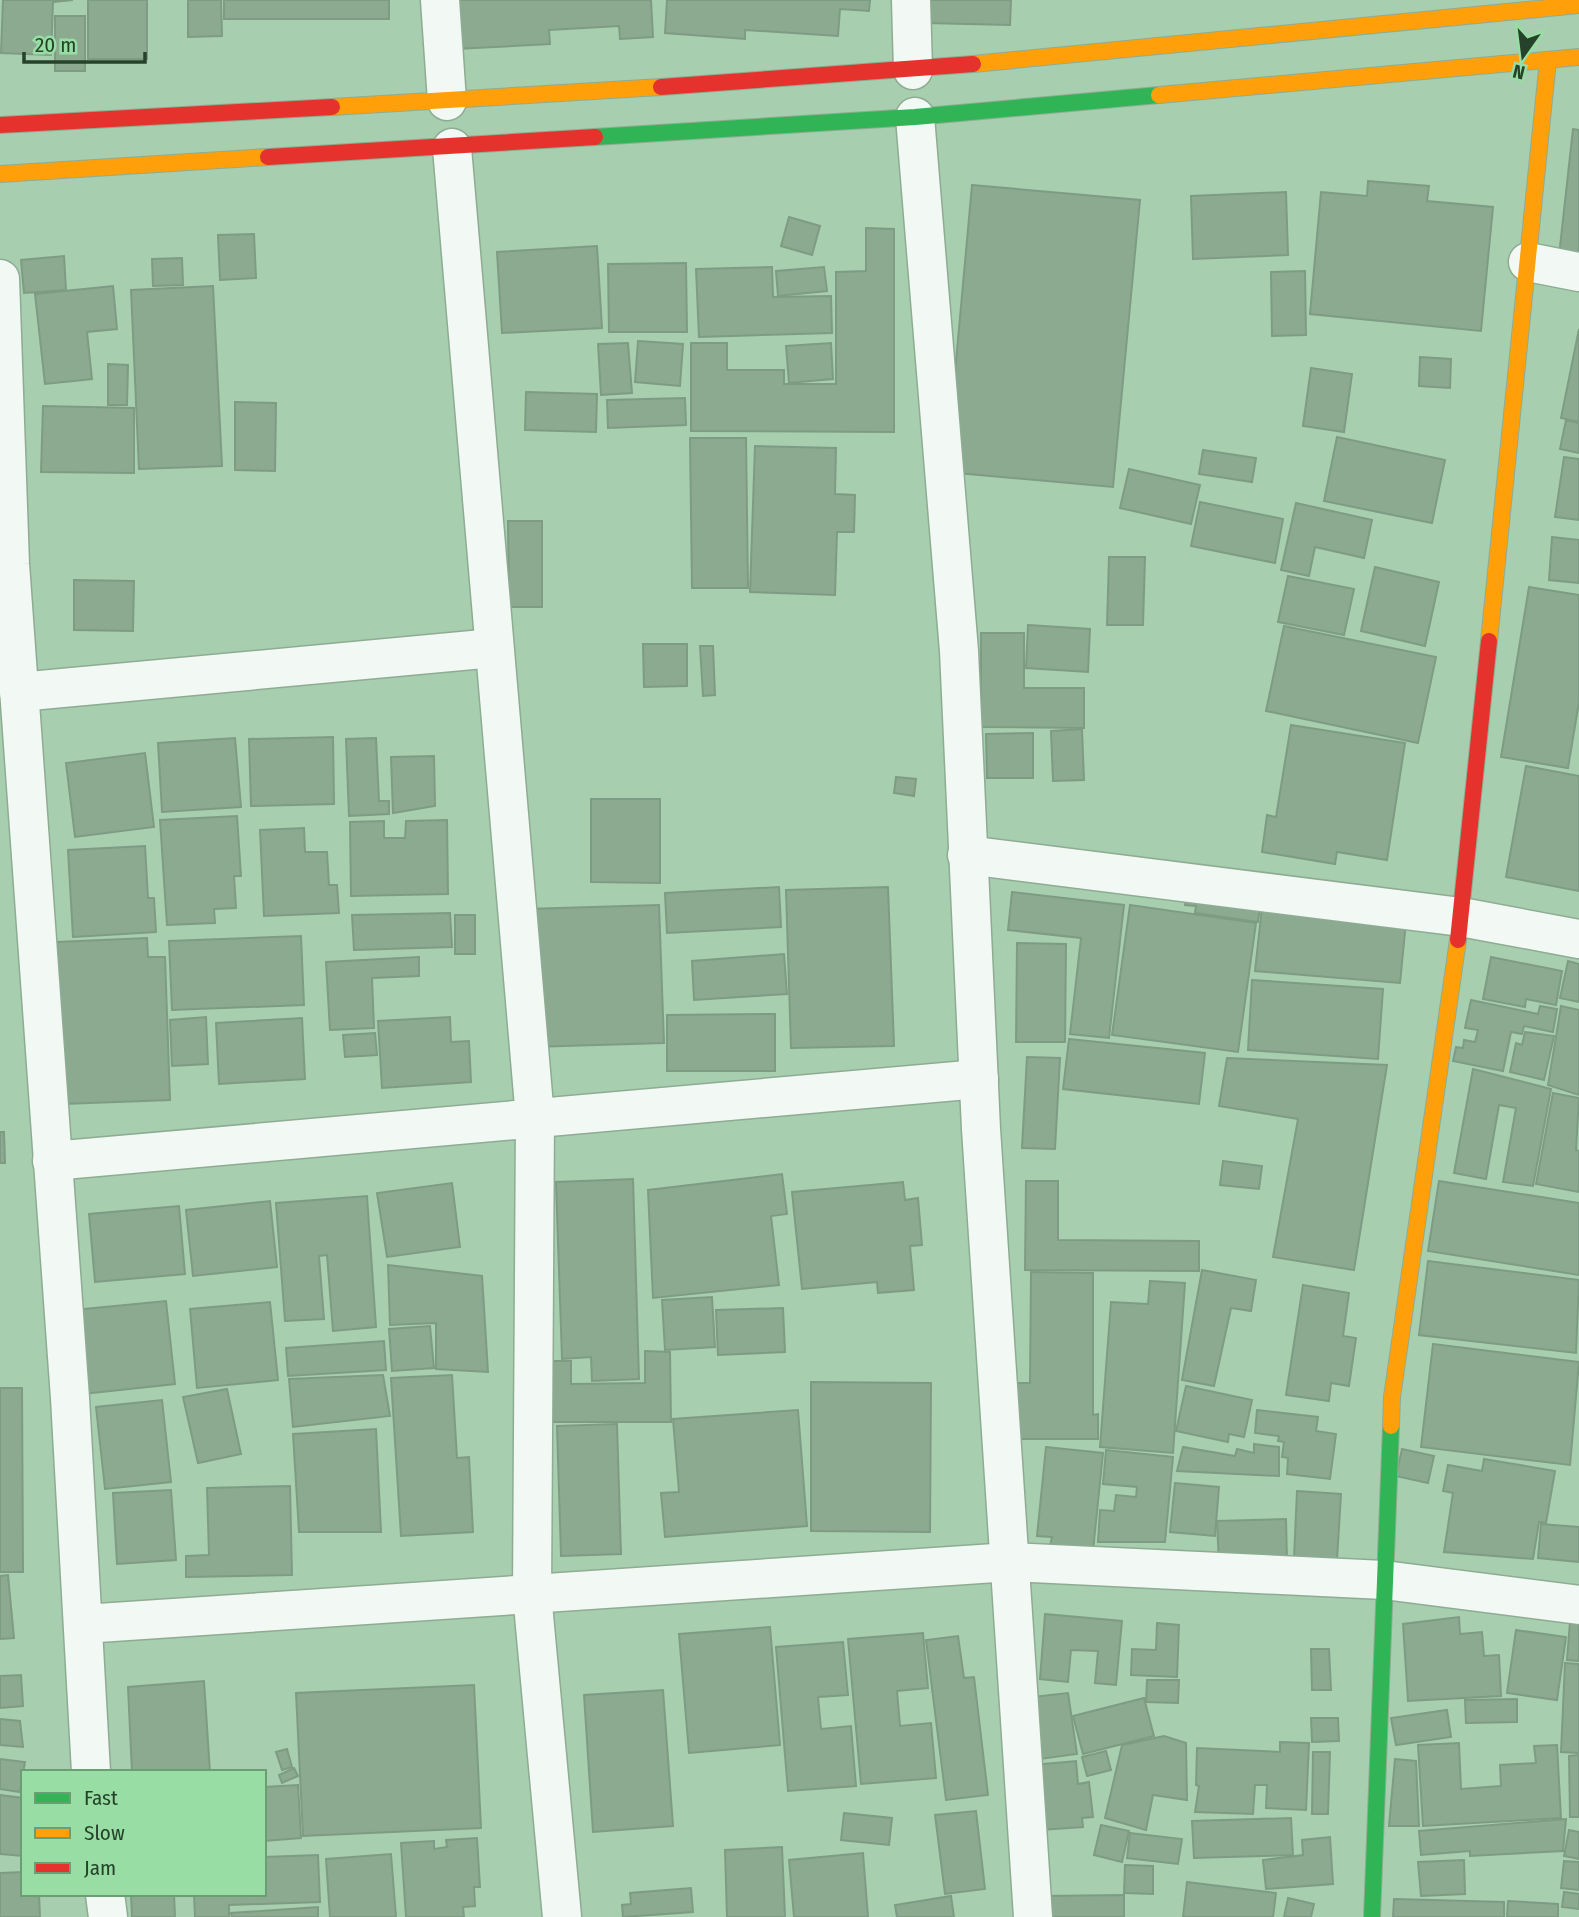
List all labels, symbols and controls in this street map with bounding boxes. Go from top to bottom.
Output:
scale bar [24,21,145,65]
north arrow [1488,21,1558,91]
text: 20 m [35,32,76,58]
text: N [1511,59,1527,85]
legend [21,1770,266,1896]
text: Fast [84,1785,118,1811]
text: Slow [84,1820,125,1846]
text: Jam [84,1855,116,1881]

